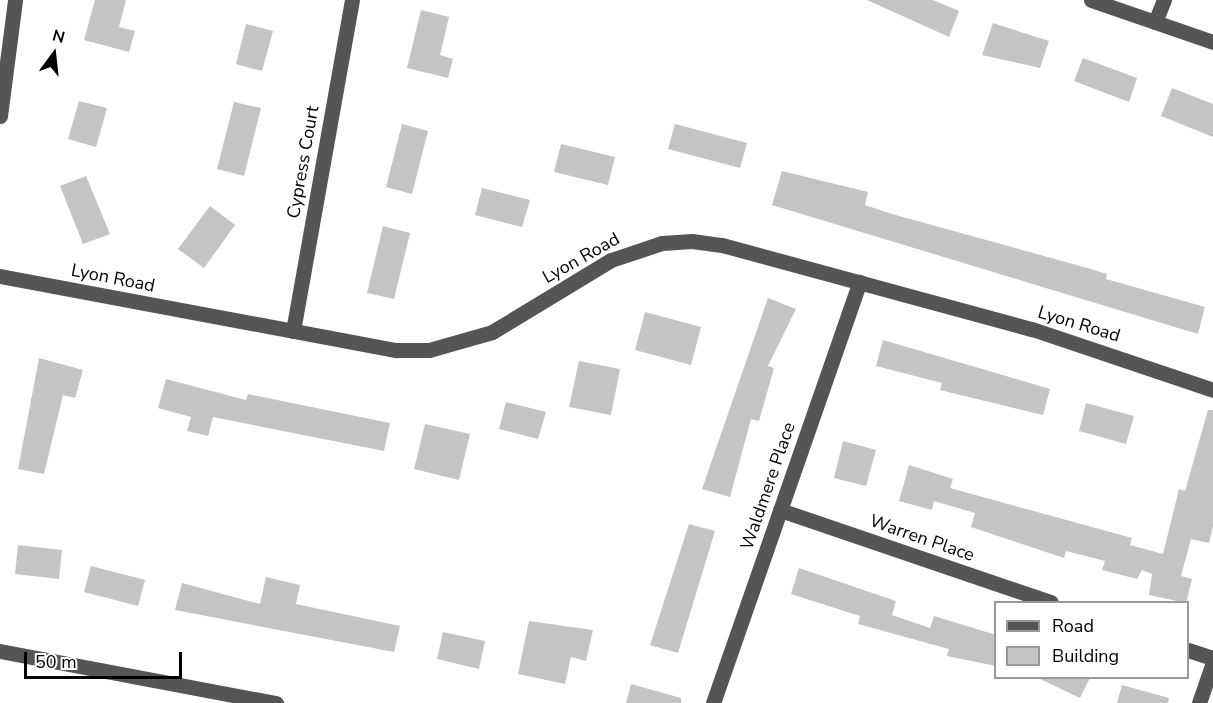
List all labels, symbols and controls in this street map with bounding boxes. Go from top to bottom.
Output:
north arrow [24,24,84,84]
text: N [50,24,67,49]
street label: Cypress Court [282,104,324,220]
street label: Lyon Road [539,228,623,288]
street label: Lyon Road [69,259,157,297]
street label: Lyon Road [1035,301,1123,347]
street label: Waldmere Place [736,419,800,553]
street label: Warren Place [867,510,977,566]
legend [994,601,1189,679]
text: Road [1052,614,1094,638]
scale bar [27,640,184,678]
text: Building [1052,644,1119,668]
text: 50 m [35,650,77,674]

